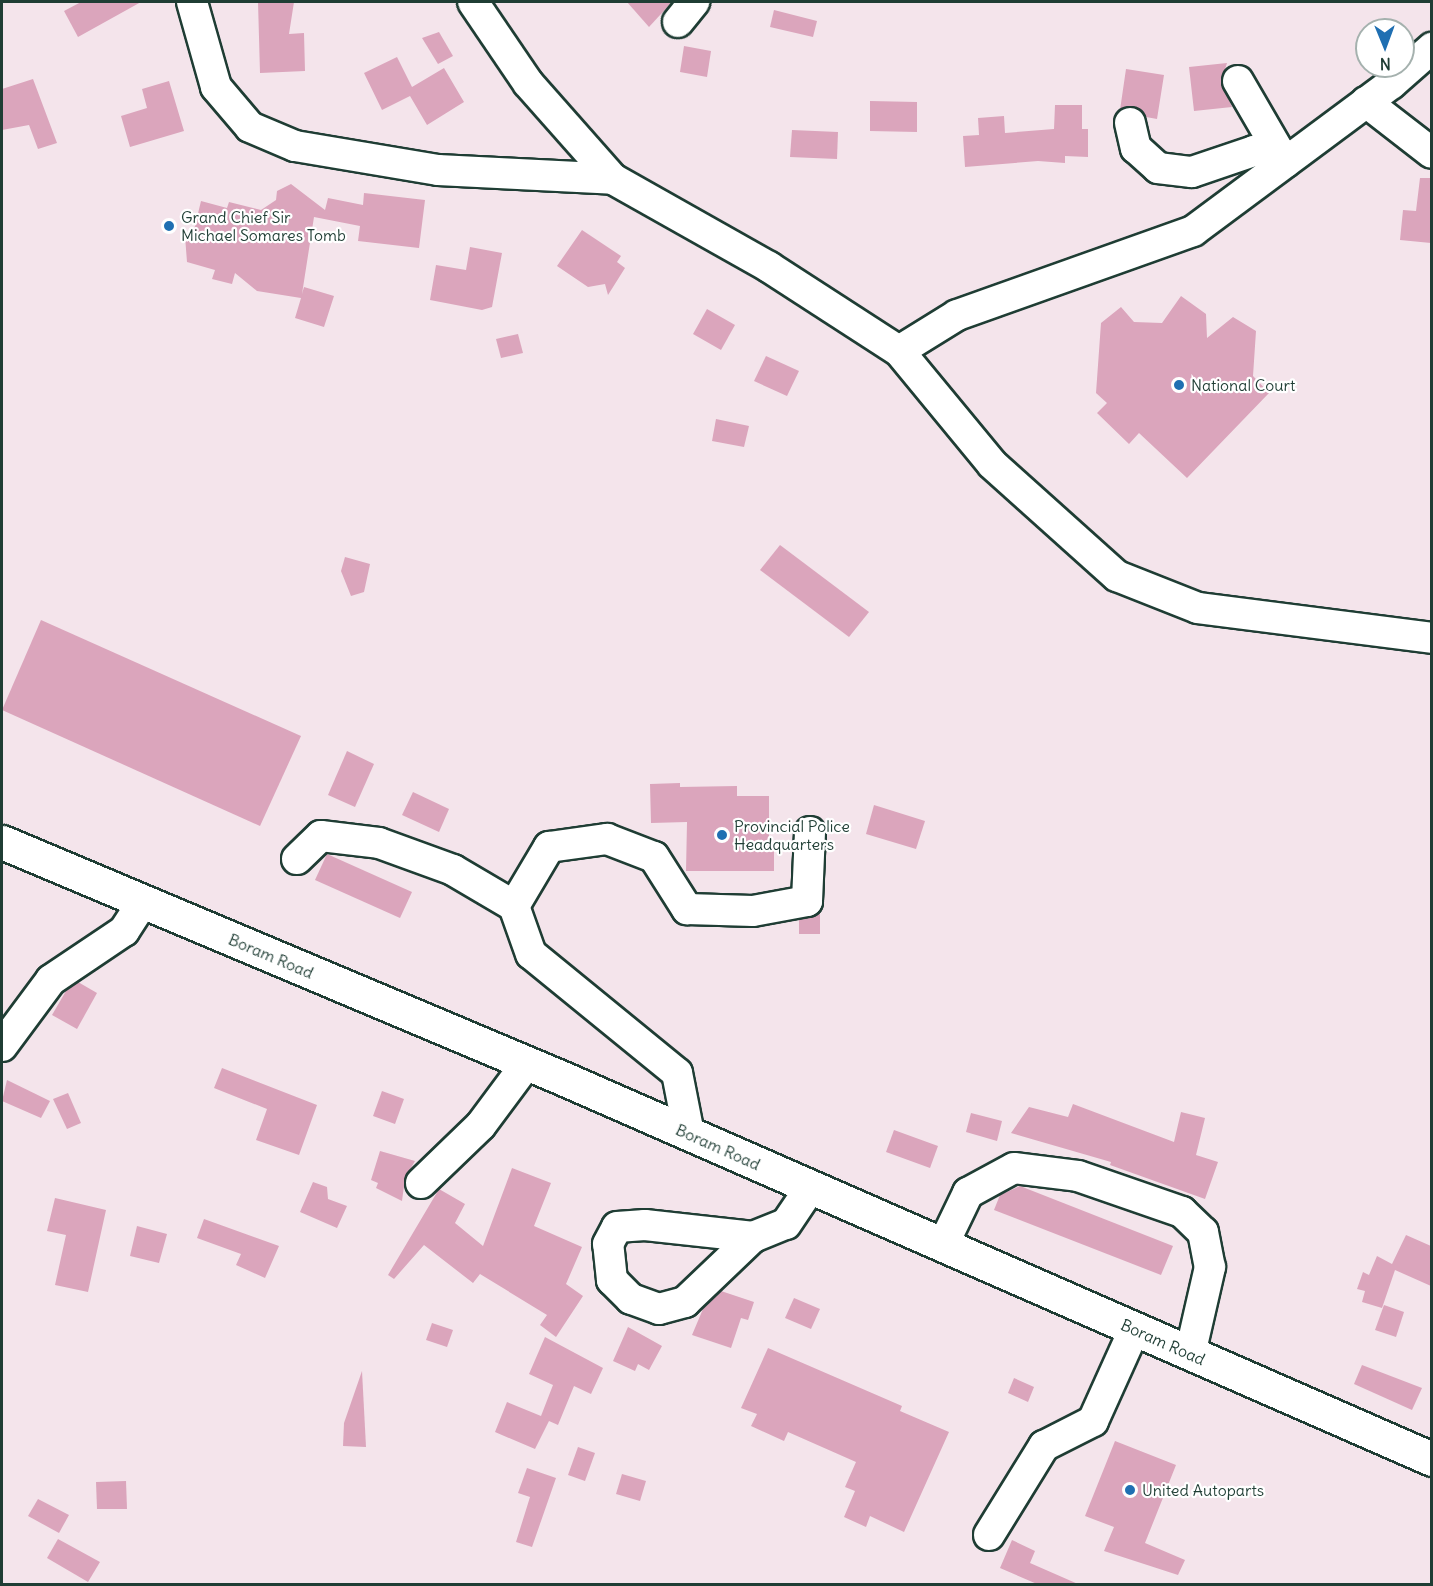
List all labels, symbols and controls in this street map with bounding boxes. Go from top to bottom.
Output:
north arrow [1355,18,1415,78]
text: N [1380,54,1391,74]
place label: Grand Chief Sir Michael Somares Tomb [181,207,346,245]
marker: Grand Chief Sir Michael Somares Tomb [162,219,176,233]
place label: National Court [1191,375,1295,395]
marker: National Court [1172,378,1186,392]
place label: Provincial Police Headquarters [734,816,850,854]
marker: Provincial Police Headquarters [715,828,729,842]
street label: Boram Road [226,930,316,982]
street label: Boram Road [673,1120,763,1174]
street label: Boram Road [1118,1315,1208,1369]
place label: United Autoparts [1142,1480,1264,1500]
marker: United Autoparts [1123,1483,1137,1497]

